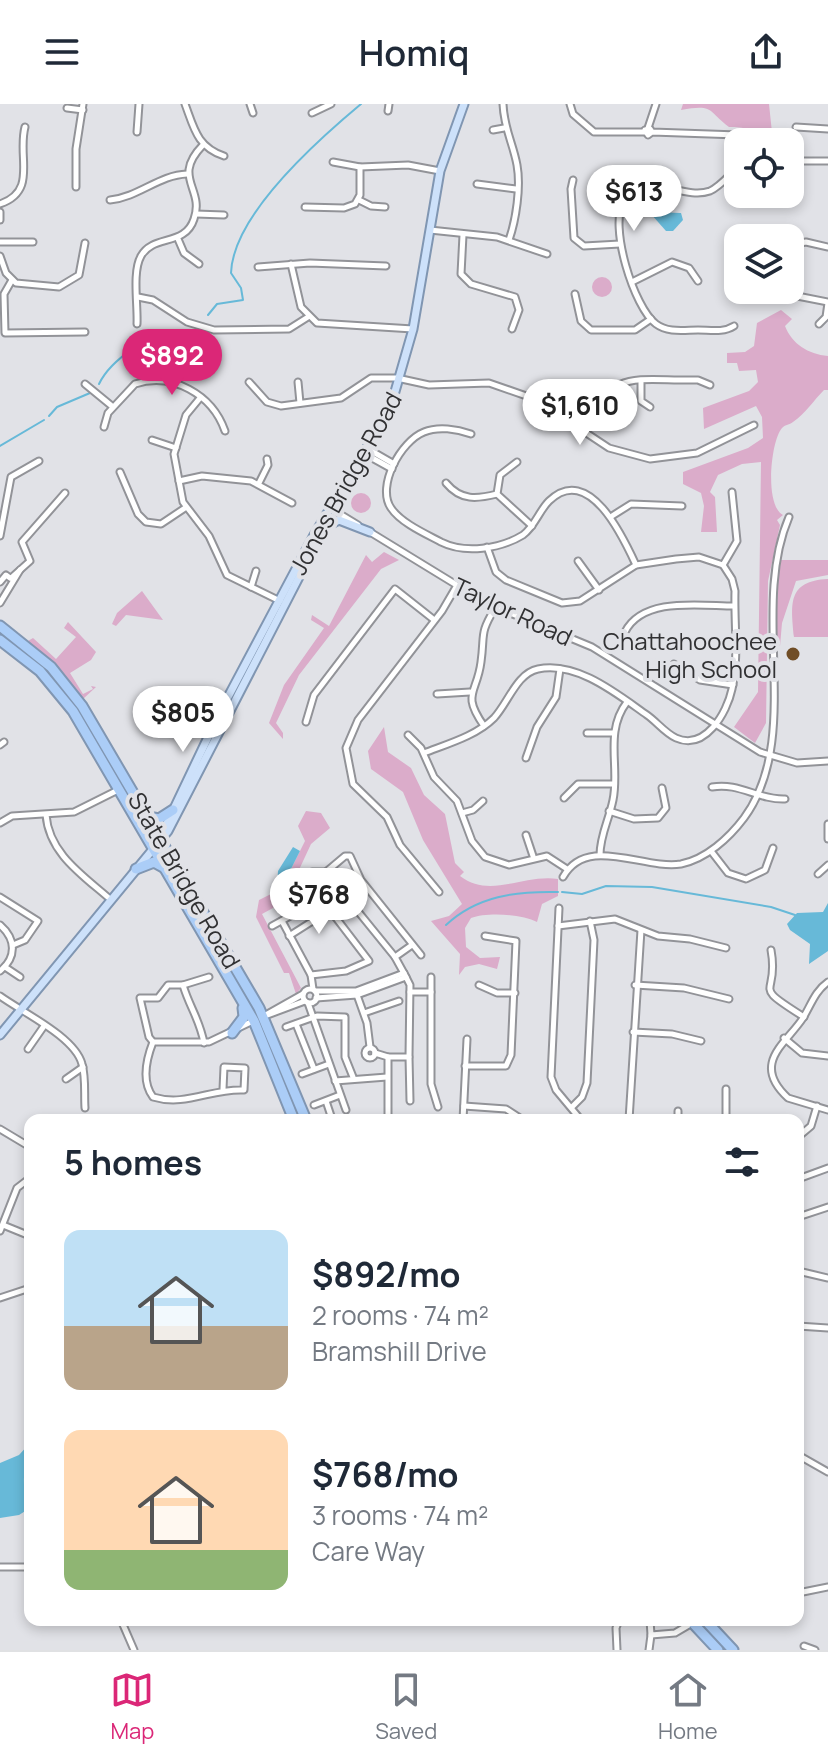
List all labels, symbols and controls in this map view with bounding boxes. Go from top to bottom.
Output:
text: Homiq [359,28,469,77]
icon: menu [40,30,84,74]
icon: share [744,30,788,74]
map controls [724,128,804,304]
button: locate [724,128,804,208]
pin: $613 [587,165,681,233]
text: $613 [605,173,663,209]
button: layers [724,224,804,304]
pin: $892 [125,329,219,397]
text: $892 [140,337,204,373]
pin: $1,610 [515,379,645,447]
street label: Jones Bridge Road [281,386,409,580]
text: $1,610 [541,387,619,423]
street label: Taylor Road [448,569,578,653]
place label: Chattahoochee High School [603,624,777,685]
marker: Chattahoochee High School [784,645,802,663]
pin: $805 [136,686,230,754]
text: $805 [151,694,215,730]
street label: State Bridge Road [121,786,249,974]
pin: $768 [272,868,366,936]
text: $768 [288,876,350,912]
text: 5 homes [64,1139,202,1185]
icon: filters [720,1140,764,1184]
text: $892/mo [312,1251,461,1297]
icon: home [128,1262,224,1358]
text: 2 rooms · 74 m² [312,1297,489,1333]
text: Bramshill Drive [312,1333,487,1369]
text: $768/mo [312,1451,458,1497]
icon: home [128,1462,224,1558]
text: 3 rooms · 74 m² [312,1497,488,1533]
text: Care Way [312,1533,425,1569]
tab: Map [110,1668,154,1746]
tab: Saved [375,1668,437,1746]
tab: Home [658,1668,718,1746]

